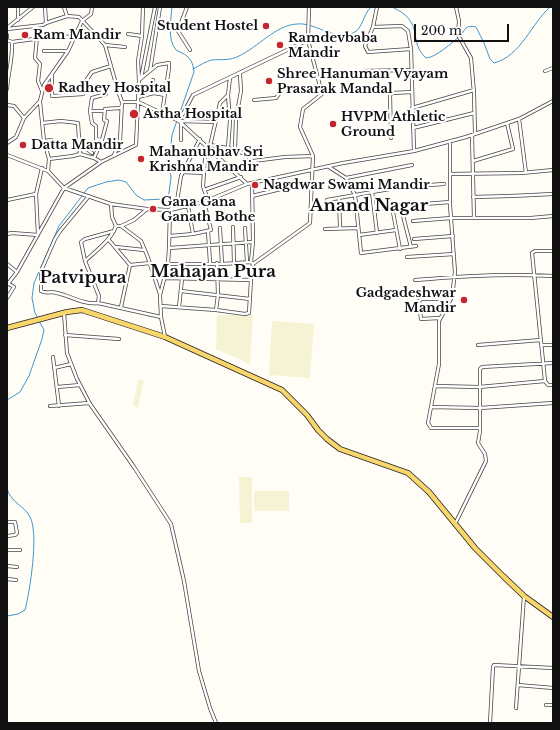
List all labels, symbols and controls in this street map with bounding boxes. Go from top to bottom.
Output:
scale bar [416,16,511,42]
place label: Student Hostel [157,18,258,34]
marker: Student Hostel [261,21,271,31]
text: 200 m [421,23,462,38]
place label: Ram Mandir [33,27,121,43]
marker: Ram Mandir [20,30,30,40]
place label: Ramdevbaba Mandir [288,30,377,61]
marker: Ramdevbaba Mandir [275,40,285,50]
place label: Shree Hanuman Vyayam Prasarak Mandal [277,66,448,97]
marker: Shree Hanuman Vyayam Prasarak Mandal [264,76,274,86]
place label: Radhey Hospital [58,80,171,96]
marker: Radhey Hospital [43,82,55,94]
place label: Astha Hospital [143,106,242,122]
marker: Astha Hospital [128,108,140,120]
place label: HVPM Athletic Ground [341,109,445,140]
marker: HVPM Athletic Ground [328,119,338,129]
place label: Datta Mandir [31,137,123,153]
marker: Datta Mandir [18,140,28,150]
place label: Mahanubhav Sri Krishna Mandir [149,144,263,175]
marker: Mahanubhav Sri Krishna Mandir [136,154,146,164]
place label: Nagdwar Swami Mandir [263,177,430,193]
marker: Nagdwar Swami Mandir [250,180,260,190]
place label: Gana Gana Ganath Bothe [161,194,255,225]
district label: Anand Nagar [310,196,428,216]
marker: Gana Gana Ganath Bothe [148,204,158,214]
district label: Mahajan Pura [150,262,276,282]
district label: Patvipura [39,268,127,288]
place label: Gadgadeshwar Mandir [356,285,456,316]
marker: Gadgadeshwar Mandir [459,295,469,305]

